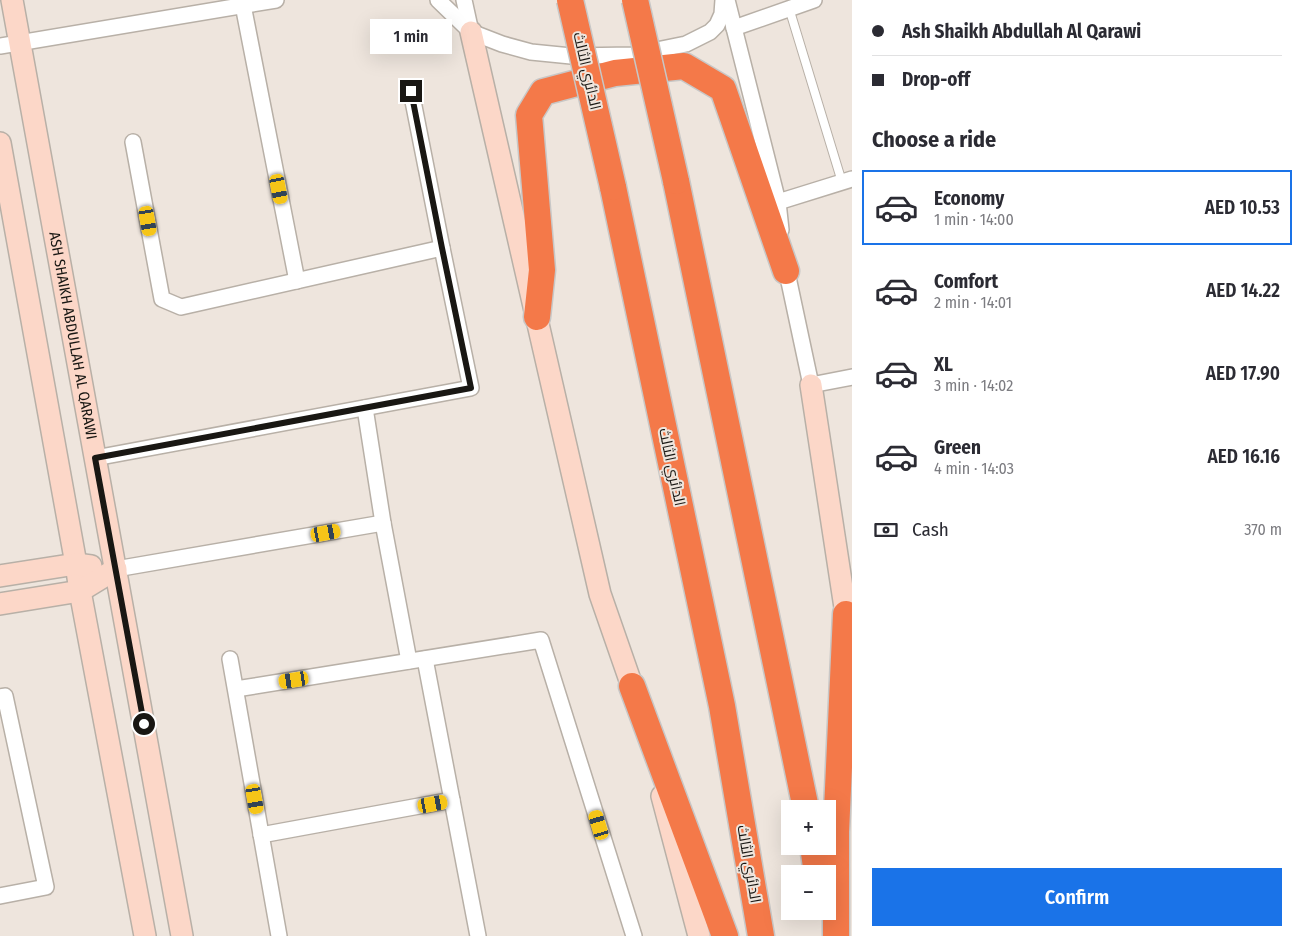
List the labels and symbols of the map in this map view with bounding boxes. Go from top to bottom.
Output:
callout: 1 min [370,18,452,54]
street label: الدائري الثالث [566,30,605,112]
route end [400,80,422,102]
car [268,173,289,205]
car [138,205,157,237]
street label: ASH SHAIKH ABDULLAH AL QARAWI [45,230,101,441]
street label: الدائري الثالث [652,426,689,508]
car [309,523,342,543]
car [278,670,309,690]
route start [133,713,155,735]
car [245,783,264,815]
car [416,794,449,814]
car [587,808,610,842]
street label: الدائري الثالث [730,823,765,905]

